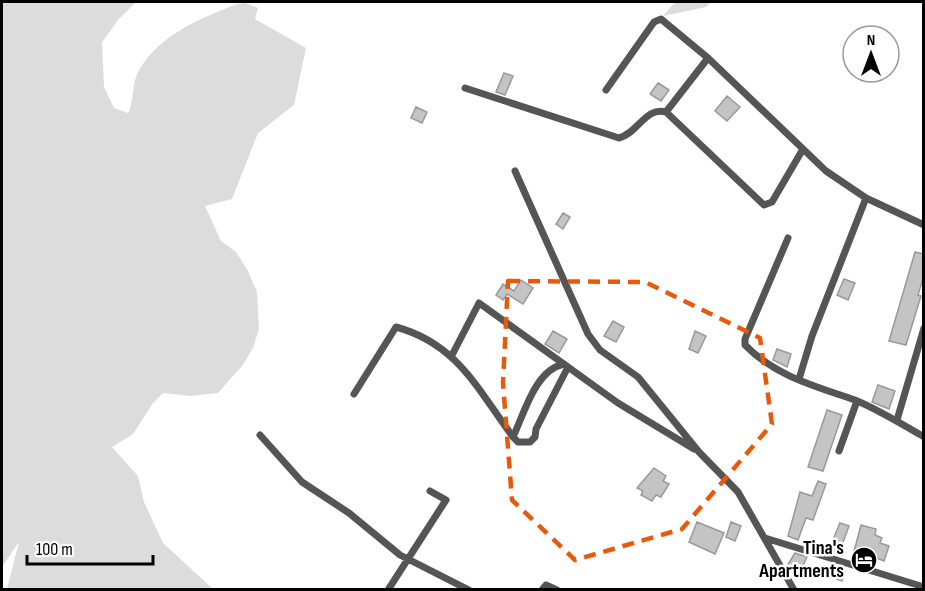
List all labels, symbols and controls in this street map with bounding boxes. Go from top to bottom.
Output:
north arrow [841,24,901,84]
text: N [867,31,875,50]
scale bar [27,528,153,566]
place label: Tina's Apartments [758,536,844,583]
text: 100 m [36,539,73,560]
hotel icon: Tina's Apartments [849,545,879,575]

